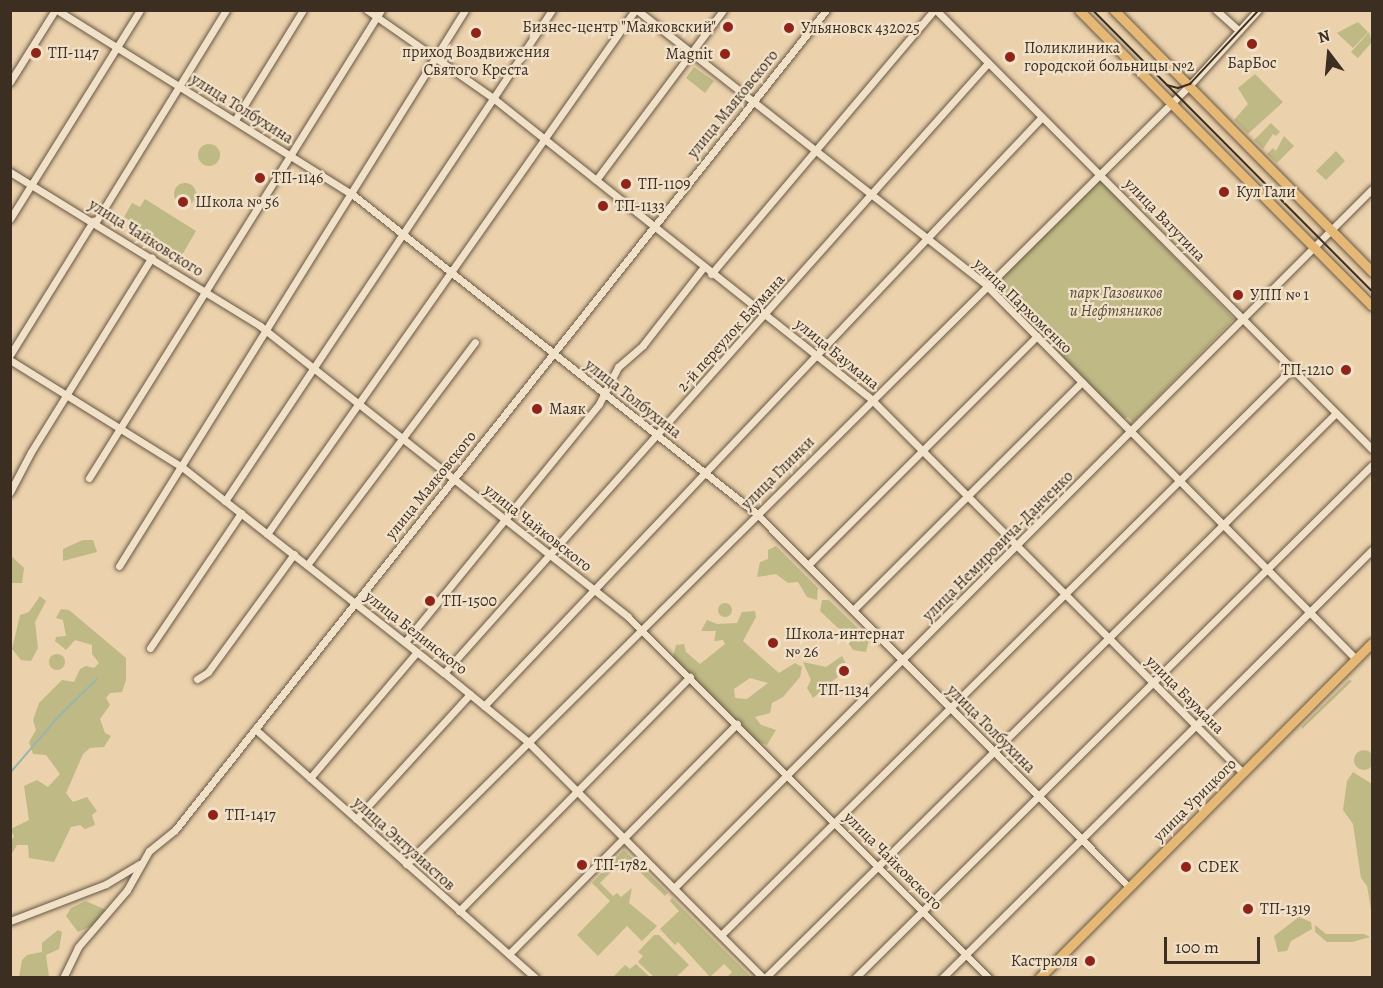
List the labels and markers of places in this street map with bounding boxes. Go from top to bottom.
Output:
place label: Бизнес-центр "Маяковский" [522,17,716,37]
place label: Ульяновск 432025 [801,18,920,38]
marker: Бизнес-центр "Маяковский" [721,20,735,34]
marker: Ульяновск 432025 [782,21,796,35]
marker: приход Воздвижения Святого Креста [469,26,483,40]
marker: БарБос [1245,37,1259,51]
place label: Поликлиника городской больницы №2 [1024,38,1194,76]
place label: приход Воздвижения Святого Креста [402,42,550,80]
place label: ТП-1147 [48,43,99,63]
place label: Magnit [666,44,713,64]
marker: ТП-1147 [29,46,43,60]
marker: Magnit [718,47,732,61]
marker: Поликлиника городской больницы №2 [1001,48,1019,66]
place label: БарБос [1227,53,1277,73]
place label: ТП-1146 [272,168,323,188]
marker: ТП-1146 [253,171,267,185]
place label: ТП-1109 [638,174,690,194]
marker: ТП-1109 [619,177,633,191]
place label: Кул Гали [1236,182,1296,202]
marker: Кул Гали [1217,185,1231,199]
place label: Школа № 56 [195,192,279,212]
marker: Школа № 56 [176,195,190,209]
place label: ТП-1133 [615,196,665,216]
marker: ТП-1133 [596,199,610,213]
place label: УПП № 1 [1250,285,1309,305]
marker: УПП № 1 [1231,288,1245,302]
place label: ТП-1210 [1281,360,1334,380]
marker: ТП-1210 [1339,363,1353,377]
place label: Маяк [549,399,586,419]
marker: Маяк [530,402,544,416]
place label: ТП-1500 [442,591,497,611]
marker: ТП-1500 [423,594,437,608]
place label: Школа-интернат № 26 [785,624,905,662]
marker: Школа-интернат № 26 [766,636,780,650]
marker: ТП-1134 [837,664,851,678]
place label: ТП-1134 [819,680,869,700]
place label: ТП-1417 [225,805,276,825]
marker: ТП-1417 [206,808,220,822]
place label: ТП-1782 [594,855,647,875]
place label: CDEK [1198,857,1239,877]
marker: ТП-1782 [575,858,589,872]
marker: CDEK [1179,860,1193,874]
place label: ТП-1319 [1260,899,1311,919]
marker: ТП-1319 [1241,902,1255,916]
place label: Кастрюля [1011,951,1078,971]
marker: Кастрюля [1083,954,1097,968]

